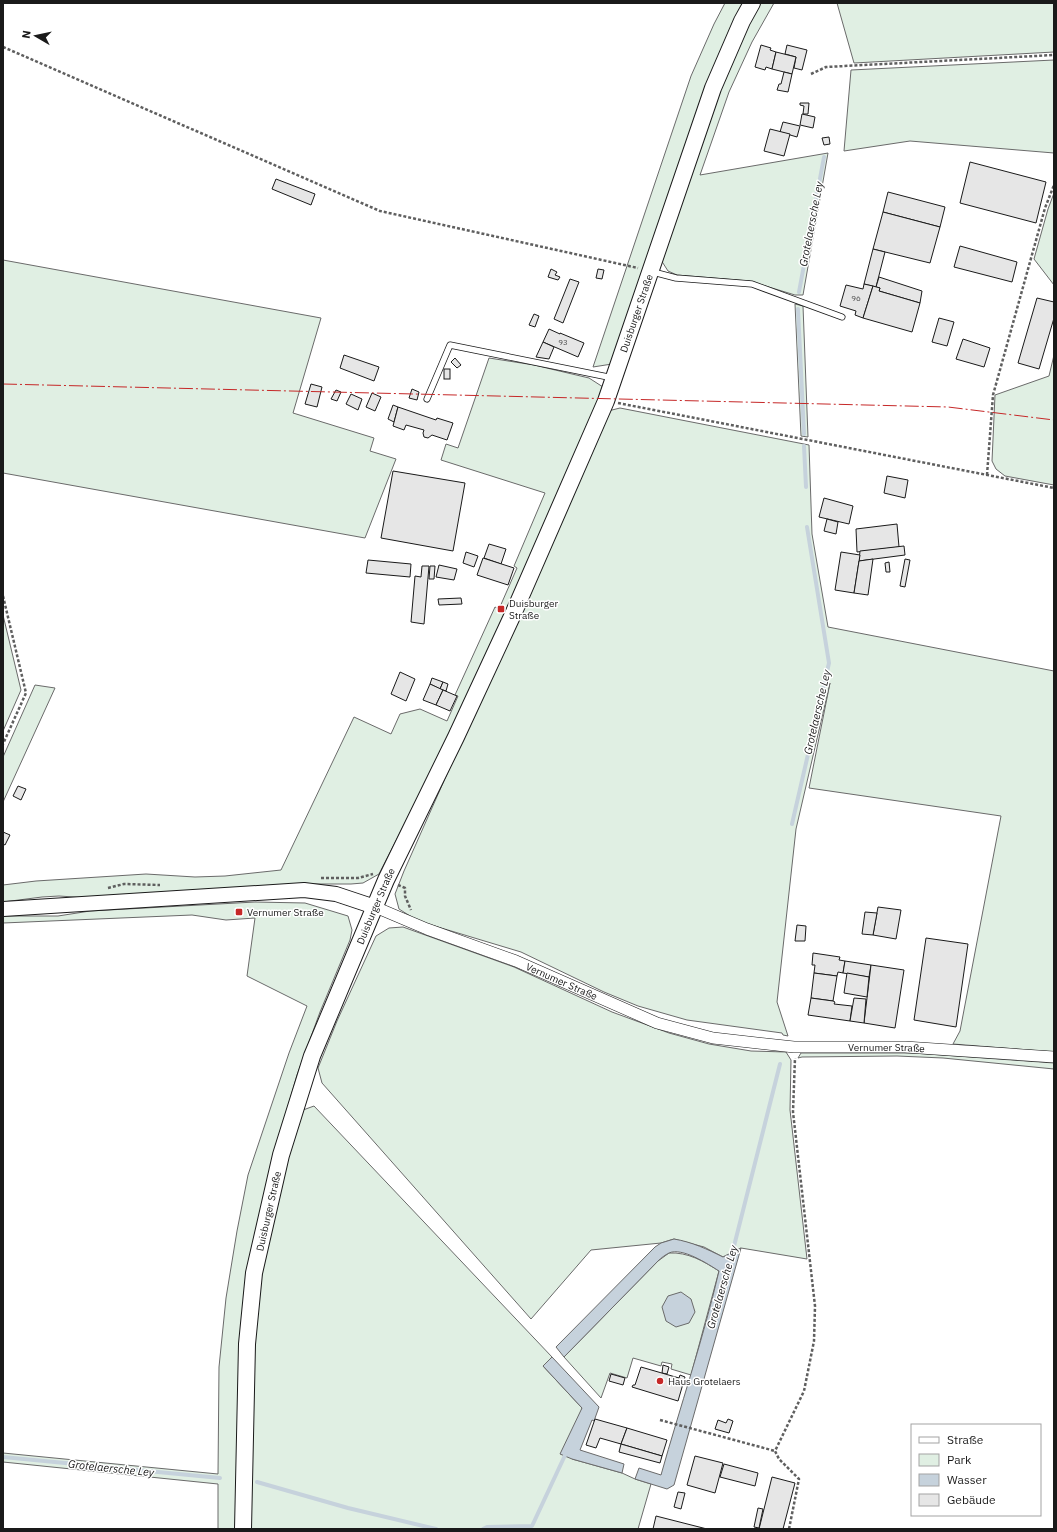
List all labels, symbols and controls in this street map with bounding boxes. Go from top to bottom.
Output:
north arrow [16,16,56,56]
text: N [19,29,34,39]
water label: Grotelaersche Ley [796,180,826,268]
street label: Duisburger Straße [617,272,656,354]
house number: 96 [851,293,861,303]
house number: 93 [558,337,568,347]
place label: Duisburger Straße [509,597,558,622]
marker: Duisburger Straße [496,604,506,614]
water label: Grotelaersche Ley [800,668,834,756]
street label: Duisburger Straße [353,865,398,946]
place label: Vernumer Straße [247,906,324,919]
marker: Vernumer Straße [234,907,244,917]
street label: Vernumer Straße [524,960,600,1003]
street label: Vernumer Straße [848,1040,926,1055]
street label: Duisburger Straße [253,1169,284,1252]
water label: Grotelaersche Ley [703,1243,741,1330]
place label: Haus Grotelaers [668,1375,741,1388]
marker: Haus Grotelaers [655,1376,665,1386]
legend [911,1424,1041,1516]
text: Straße [947,1432,984,1447]
text: Park [947,1452,972,1467]
water label: Grotelaersche Ley [67,1457,155,1480]
text: Wasser [947,1472,987,1487]
text: Gebäude [947,1492,996,1507]

